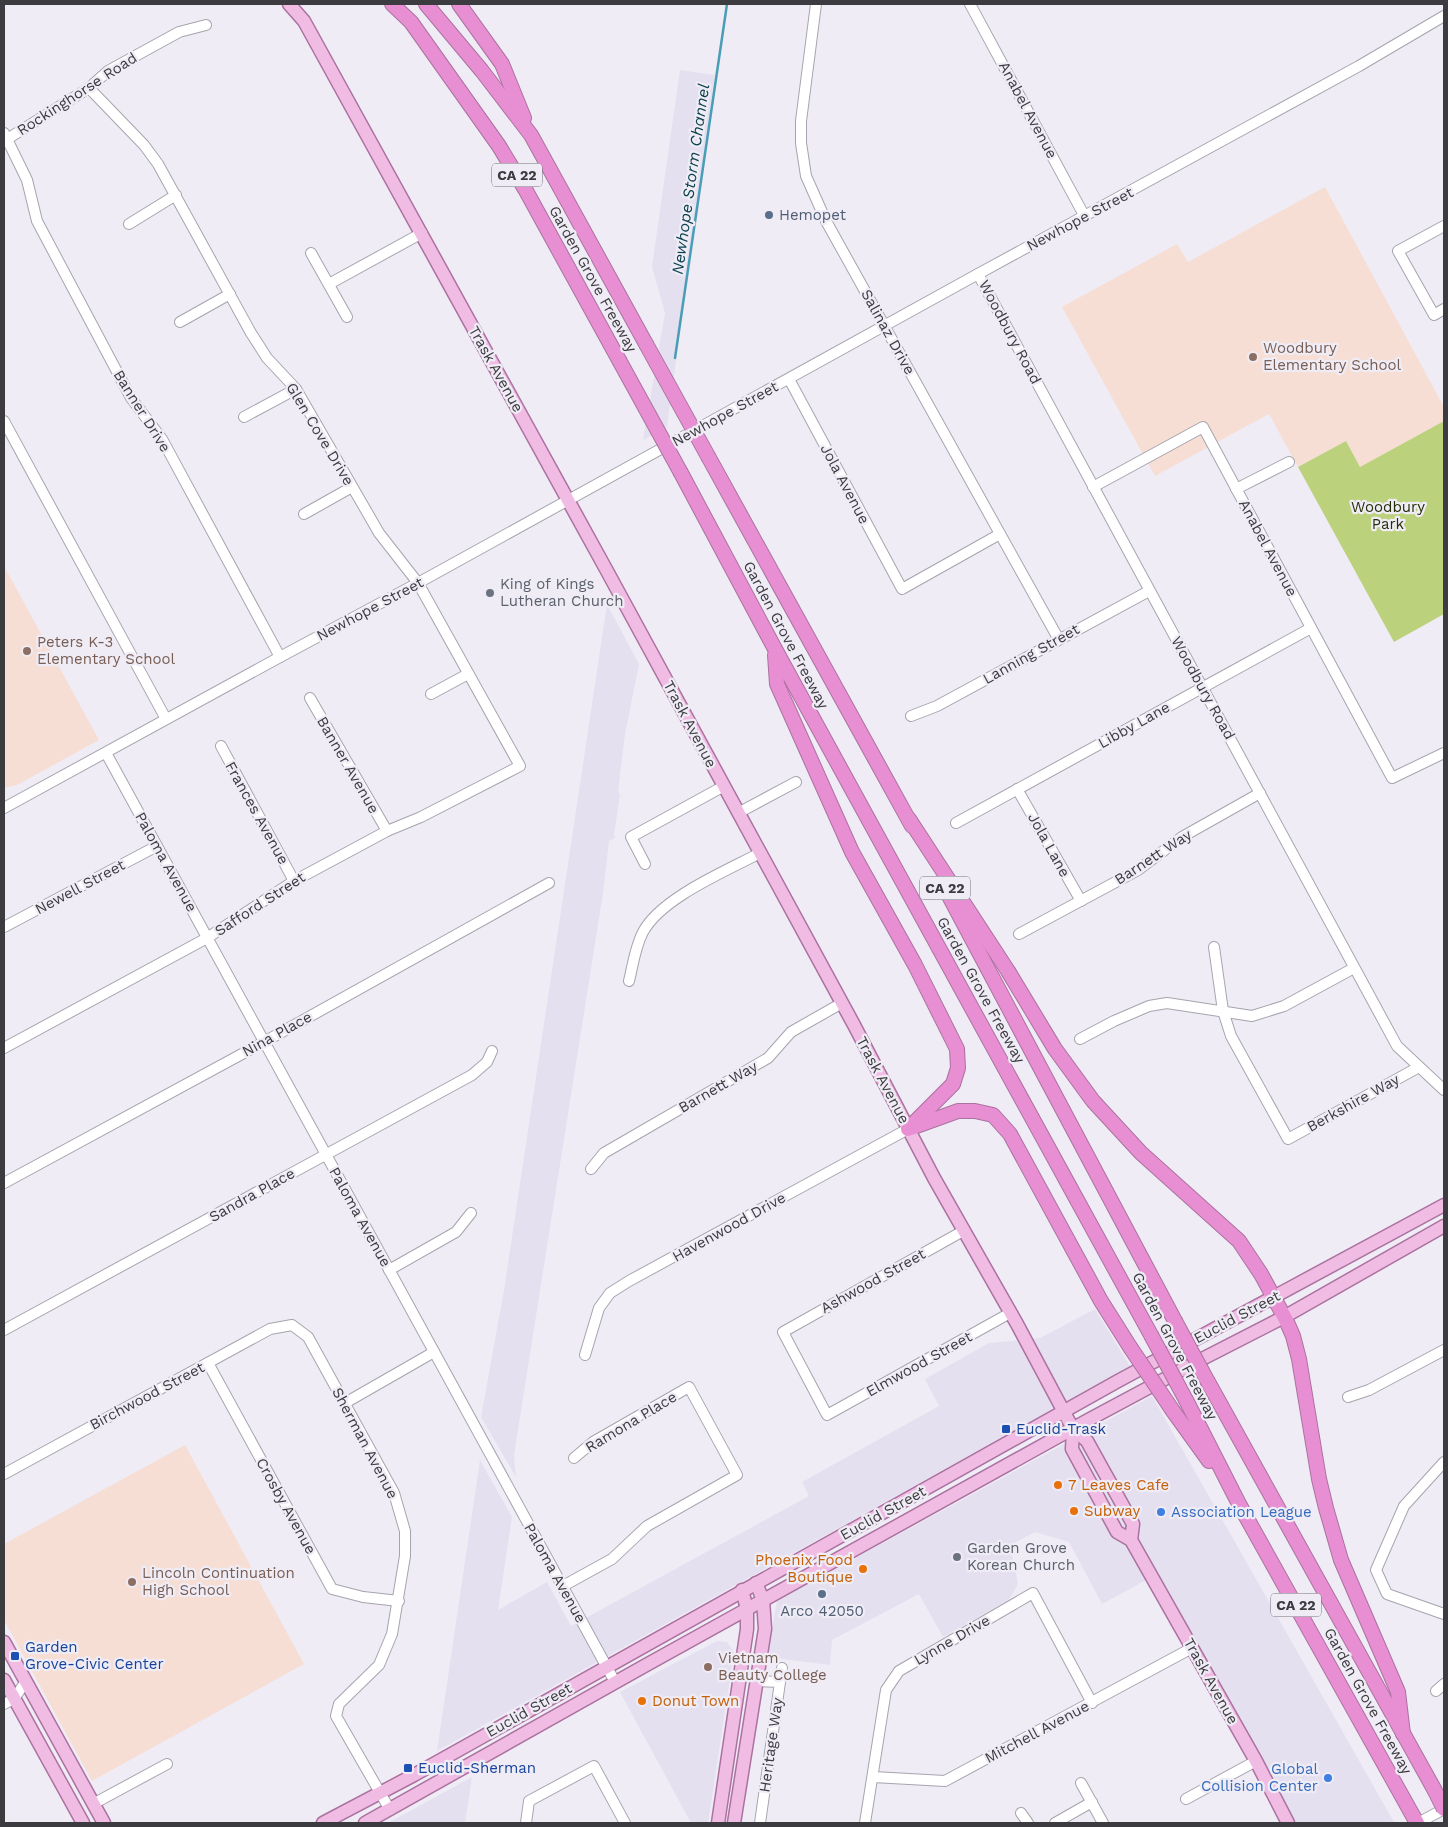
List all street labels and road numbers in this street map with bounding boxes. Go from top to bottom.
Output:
street label: Rockinghorse Road [14,49,140,139]
street label: Anabel Avenue [995,58,1061,162]
road number: CA 22 [492,164,542,186]
street label: Newhope Street [1023,183,1137,255]
street label: Garden Grove Freeway [545,203,641,356]
street label: Woodbury Road [975,277,1045,387]
street label: Salinaz Drive [857,286,919,378]
street label: Trask Avenue [465,323,527,415]
street label: Banner Drive [110,366,174,456]
street label: Newhope Street [669,377,782,451]
street label: Glen Cove Drive [282,379,358,489]
street label: Jola Avenue [816,441,874,527]
street label: Anabel Avenue [1235,496,1301,600]
street label: Garden Grove Freeway [739,558,833,712]
street label: Newhope Street [313,573,427,645]
street label: Lanning Street [980,620,1083,688]
street label: Woodbury Road [1167,633,1239,743]
street label: Trask Avenue [660,677,720,771]
street label: Libby Lane [1095,698,1173,752]
street label: Banner Avenue [313,713,383,817]
street label: Frances Avenue [221,758,293,868]
street label: Paloma Avenue [131,809,201,915]
street label: Jola Lane [1024,810,1074,880]
street label: Barnett Way [1111,825,1195,889]
street label: Newell Street [32,855,129,918]
street label: Safford Street [211,868,309,940]
road number: CA 22 [920,876,970,900]
street label: Garden Grove Freeway [933,914,1029,1067]
street label: Nina Place [239,1008,315,1060]
street label: Trask Avenue [853,1033,913,1127]
street label: Barnett Way [675,1057,761,1117]
street label: Berkshire Way [1304,1070,1403,1136]
street label: Sandra Place [206,1164,298,1226]
street label: Paloma Avenue [325,1164,395,1270]
street label: Havenwood Drive [669,1188,789,1266]
street label: Ashwood Street [818,1244,929,1317]
street label: Garden Grove Freeway [1128,1269,1222,1423]
street label: Euclid Street [1191,1286,1284,1347]
street label: Elmwood Street [863,1327,976,1401]
street label: Birchwood Street [87,1358,208,1434]
street label: Sherman Avenue [328,1384,402,1502]
street label: Ramona Place [582,1388,680,1456]
street label: Crosby Avenue [252,1455,320,1557]
street label: Euclid Street [837,1482,930,1544]
street label: Paloma Avenue [520,1520,590,1626]
road number: CA 22 [1271,1594,1321,1616]
street label: Lynne Drive [911,1611,993,1669]
street label: Garden Grove Freeway [1320,1625,1416,1778]
street label: Trask Avenue [1180,1635,1242,1727]
street label: Euclid Street [483,1679,576,1741]
street label: Heritage Way [755,1696,787,1794]
street label: Mitchell Avenue [982,1697,1092,1767]

